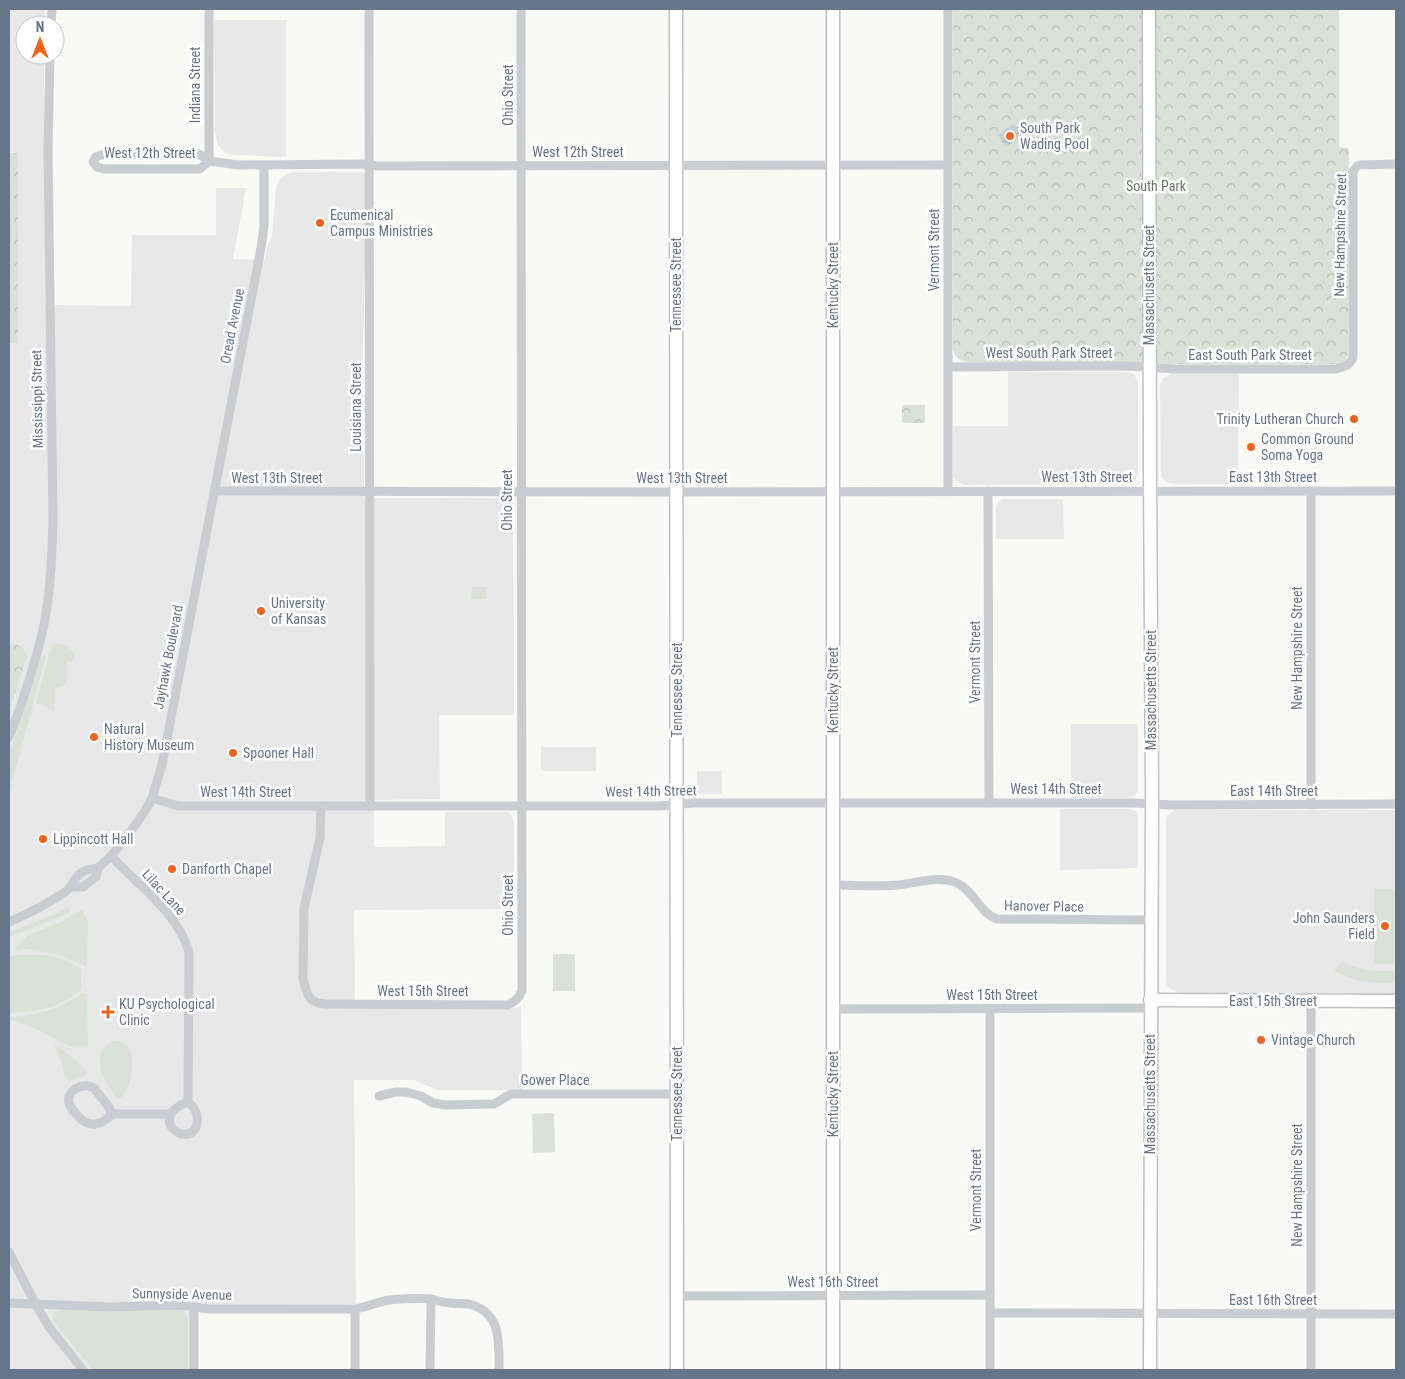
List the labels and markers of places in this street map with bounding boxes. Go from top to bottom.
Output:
place label: South Park Wading Pool [1020,120,1089,152]
marker: South Park Wading Pool [1004,130,1016,142]
place label: Ecumenical Campus Ministries [330,207,433,239]
marker: Ecumenical Campus Ministries [314,217,326,229]
place label: Trinity Lutheran Church [1216,411,1344,427]
marker: Trinity Lutheran Church [1348,413,1360,425]
place label: Common Ground Soma Yoga [1261,431,1354,463]
marker: Common Ground Soma Yoga [1245,441,1257,453]
place label: University of Kansas [271,595,326,627]
marker: University of Kansas [255,605,267,617]
place label: Natural History Museum [104,721,194,753]
marker: Natural History Museum [88,731,100,743]
place label: Spooner Hall [243,745,314,761]
marker: Spooner Hall [227,747,239,759]
place label: Lippincott Hall [53,831,133,847]
marker: Lippincott Hall [37,833,49,845]
place label: Danforth Chapel [182,861,272,877]
marker: Danforth Chapel [166,863,178,875]
place label: John Saunders Field [1293,910,1375,942]
marker: John Saunders Field [1379,920,1391,932]
place label: KU Psychological Clinic [119,996,215,1028]
marker: KU Psychological Clinic [101,1005,115,1019]
place label: Vintage Church [1271,1032,1355,1048]
marker: Vintage Church [1255,1034,1267,1046]

